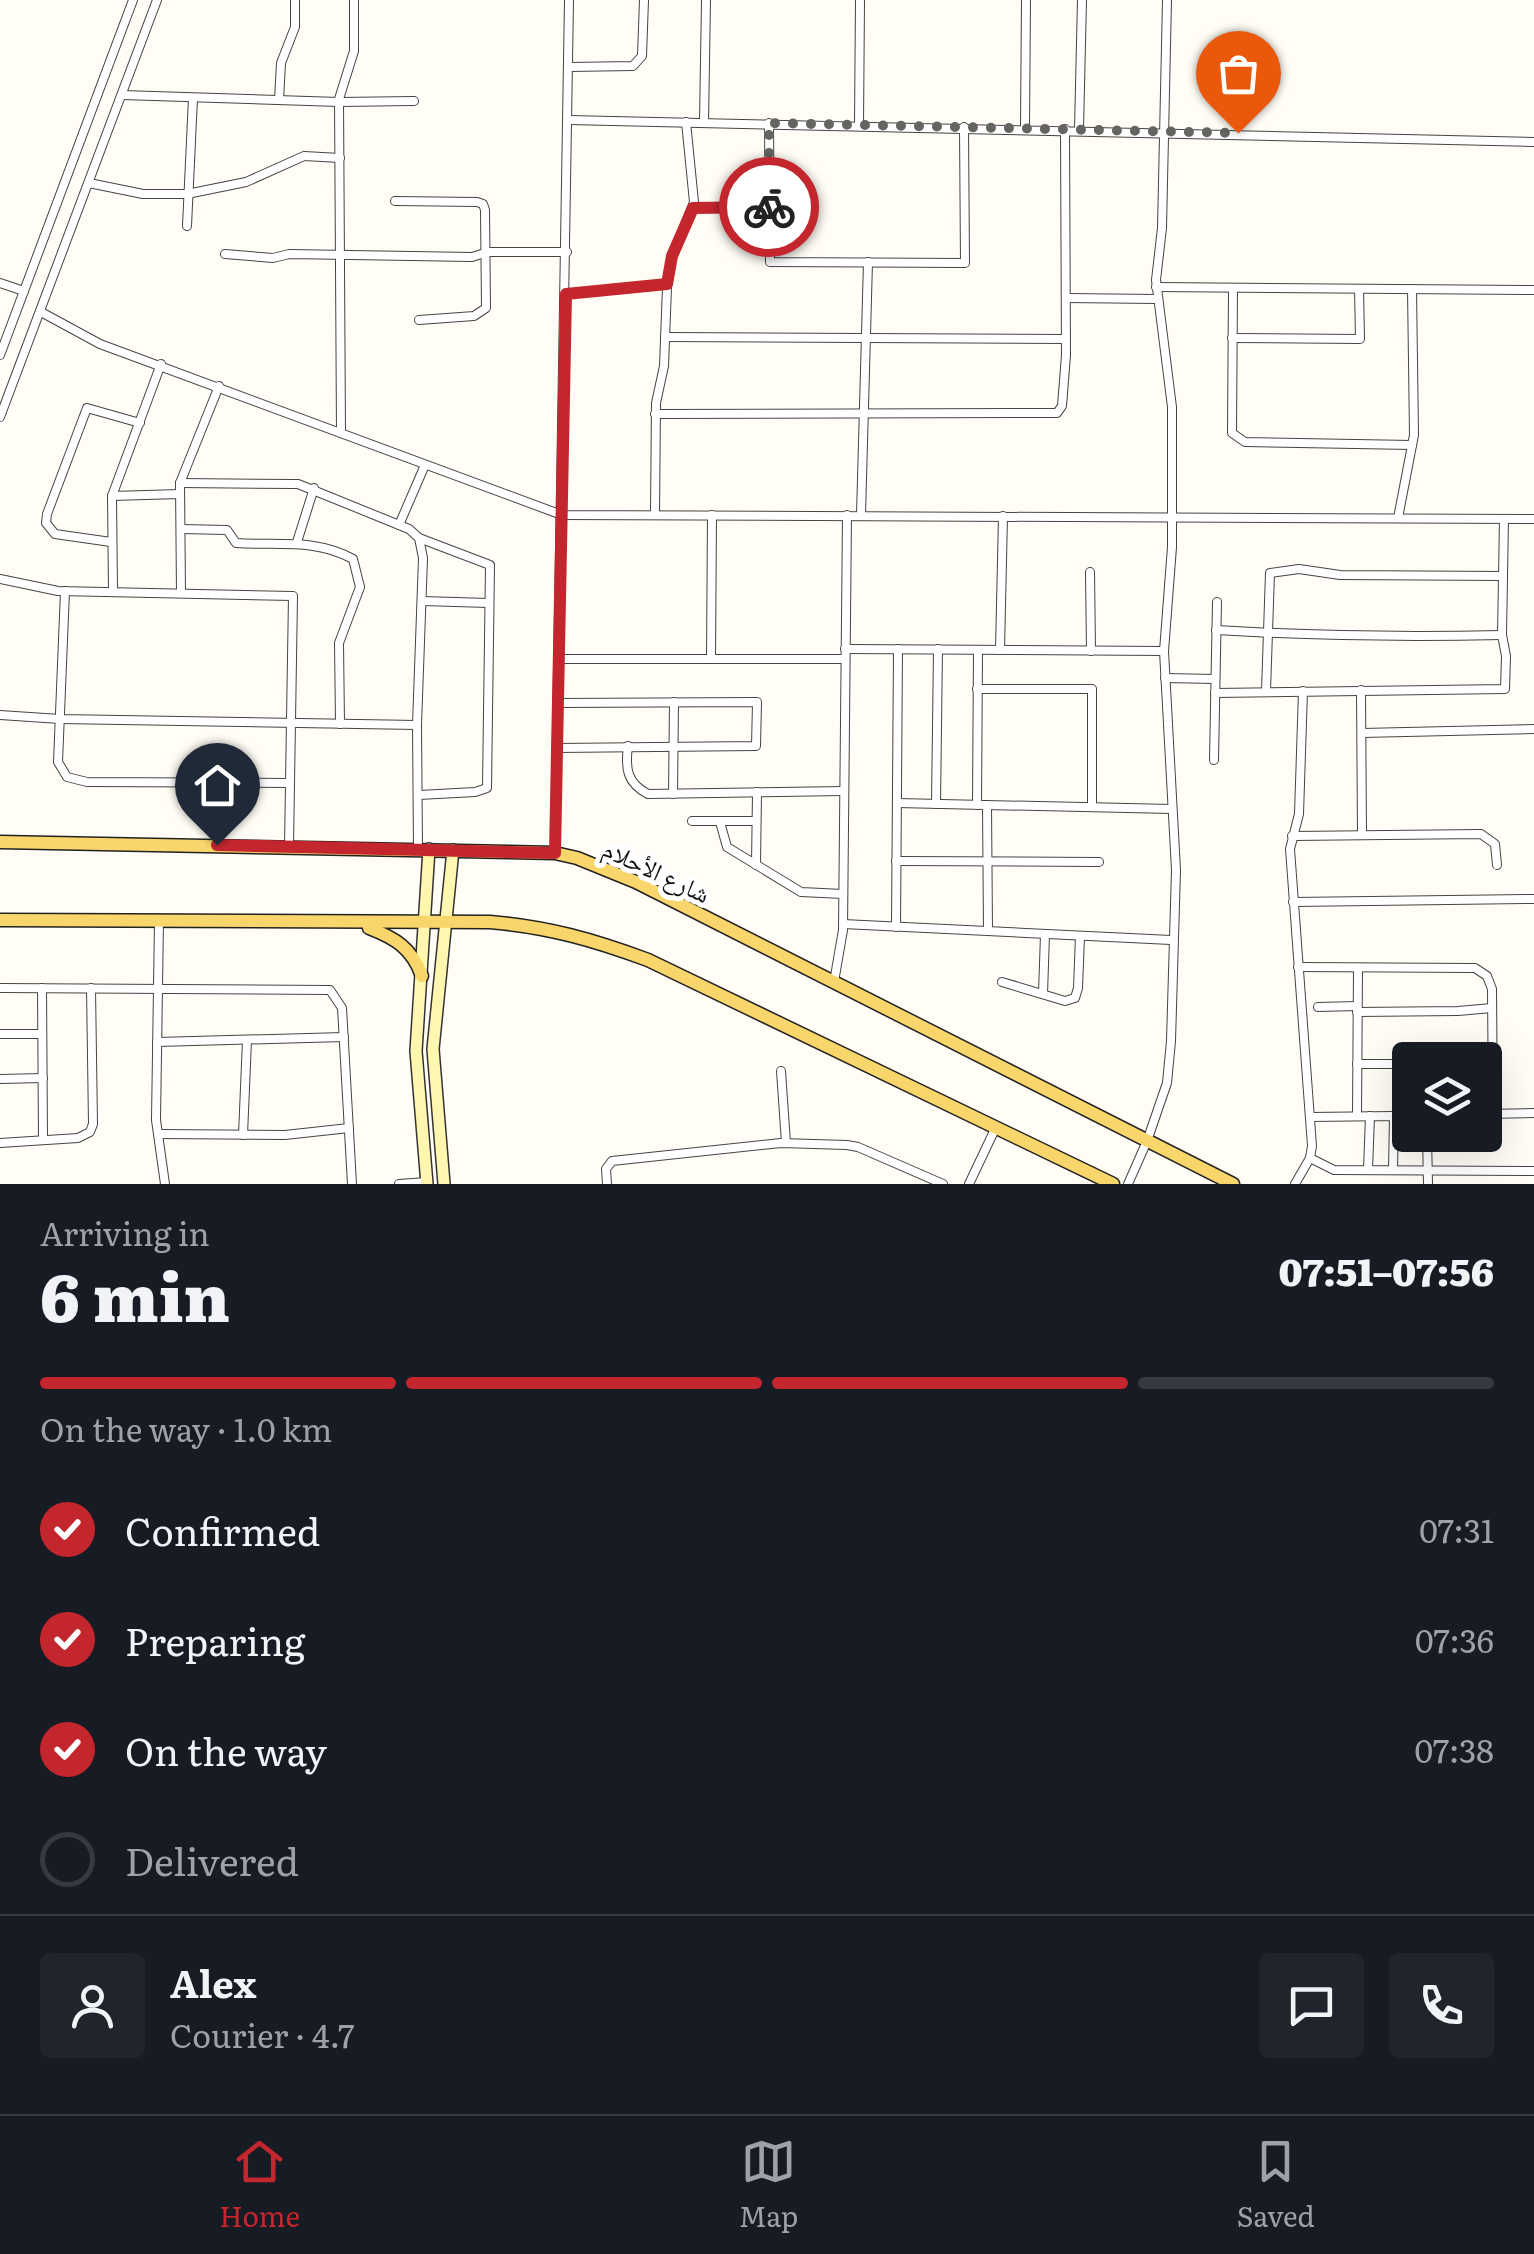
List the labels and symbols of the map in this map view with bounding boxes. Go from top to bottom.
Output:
pin [1196,31,1281,134]
courier [719,157,819,257]
pin [175,743,260,846]
street label: شارع الأحلام [597,829,717,911]

